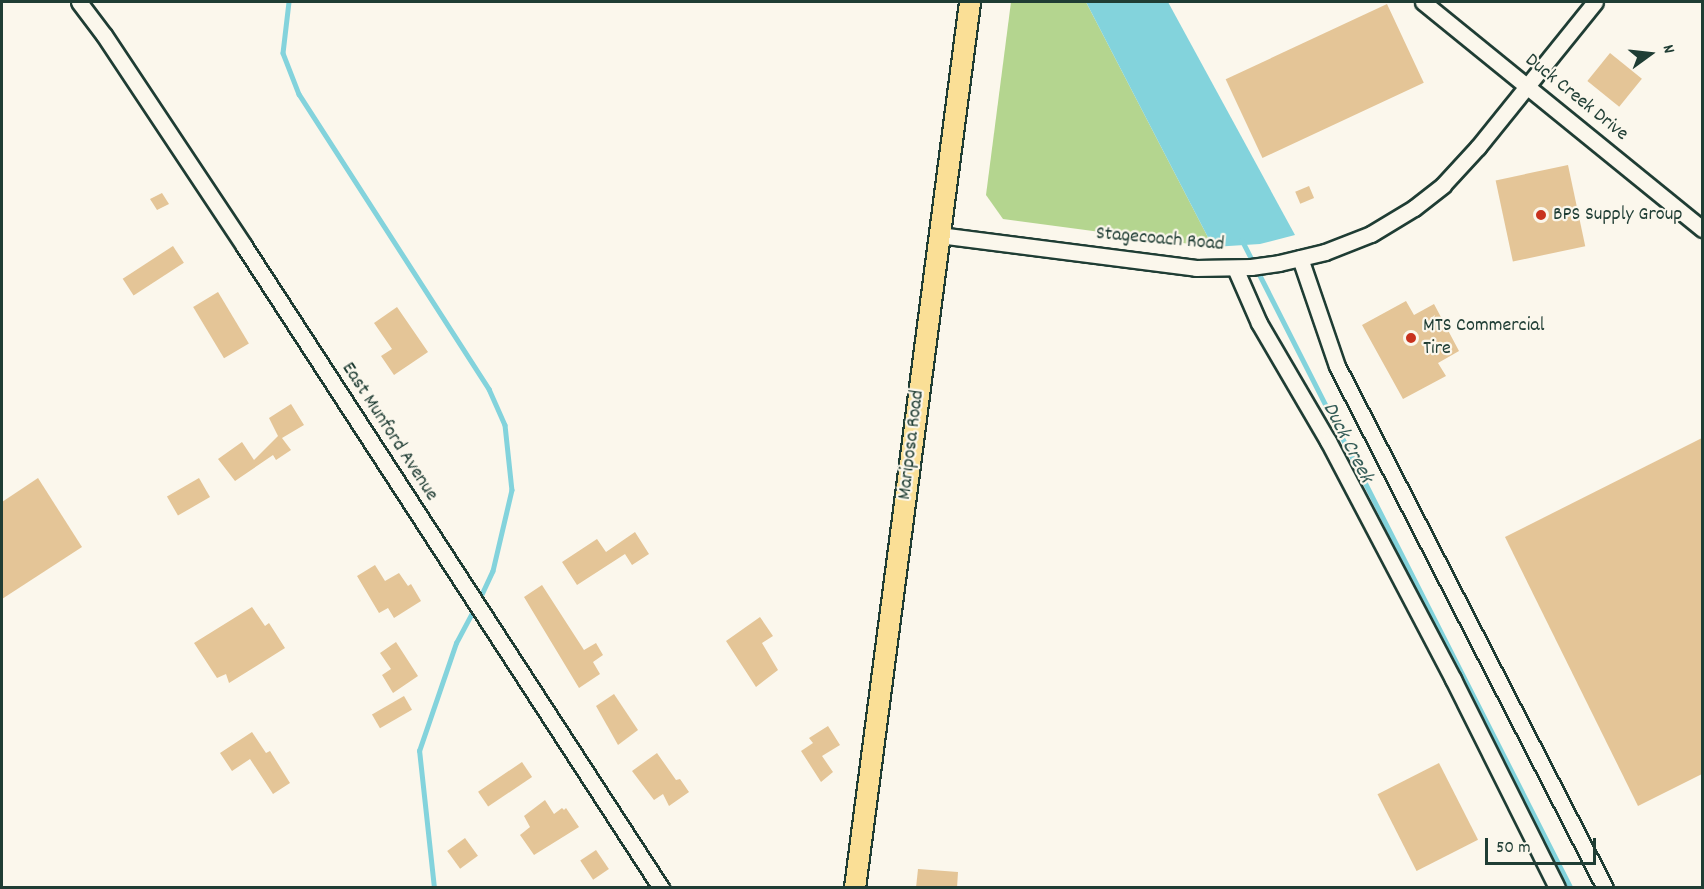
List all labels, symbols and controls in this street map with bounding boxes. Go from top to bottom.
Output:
north arrow [1620,24,1680,84]
text: N [1656,42,1680,56]
street label: Duck Creek Drive [1519,49,1633,147]
place label: BPS Supply Group [1553,203,1683,227]
marker: BPS Supply Group [1534,208,1548,222]
street label: Stagecoach Road [1095,222,1225,258]
place label: MTS Commercial Tire [1423,314,1544,361]
marker: MTS Commercial Tire [1404,331,1418,345]
street label: East Munford Avenue [335,358,443,506]
street label: Mariposa Road [893,389,931,501]
water label: Duck Creek [1316,399,1378,487]
scale bar [1488,826,1599,864]
text: 50 m [1496,836,1531,861]

